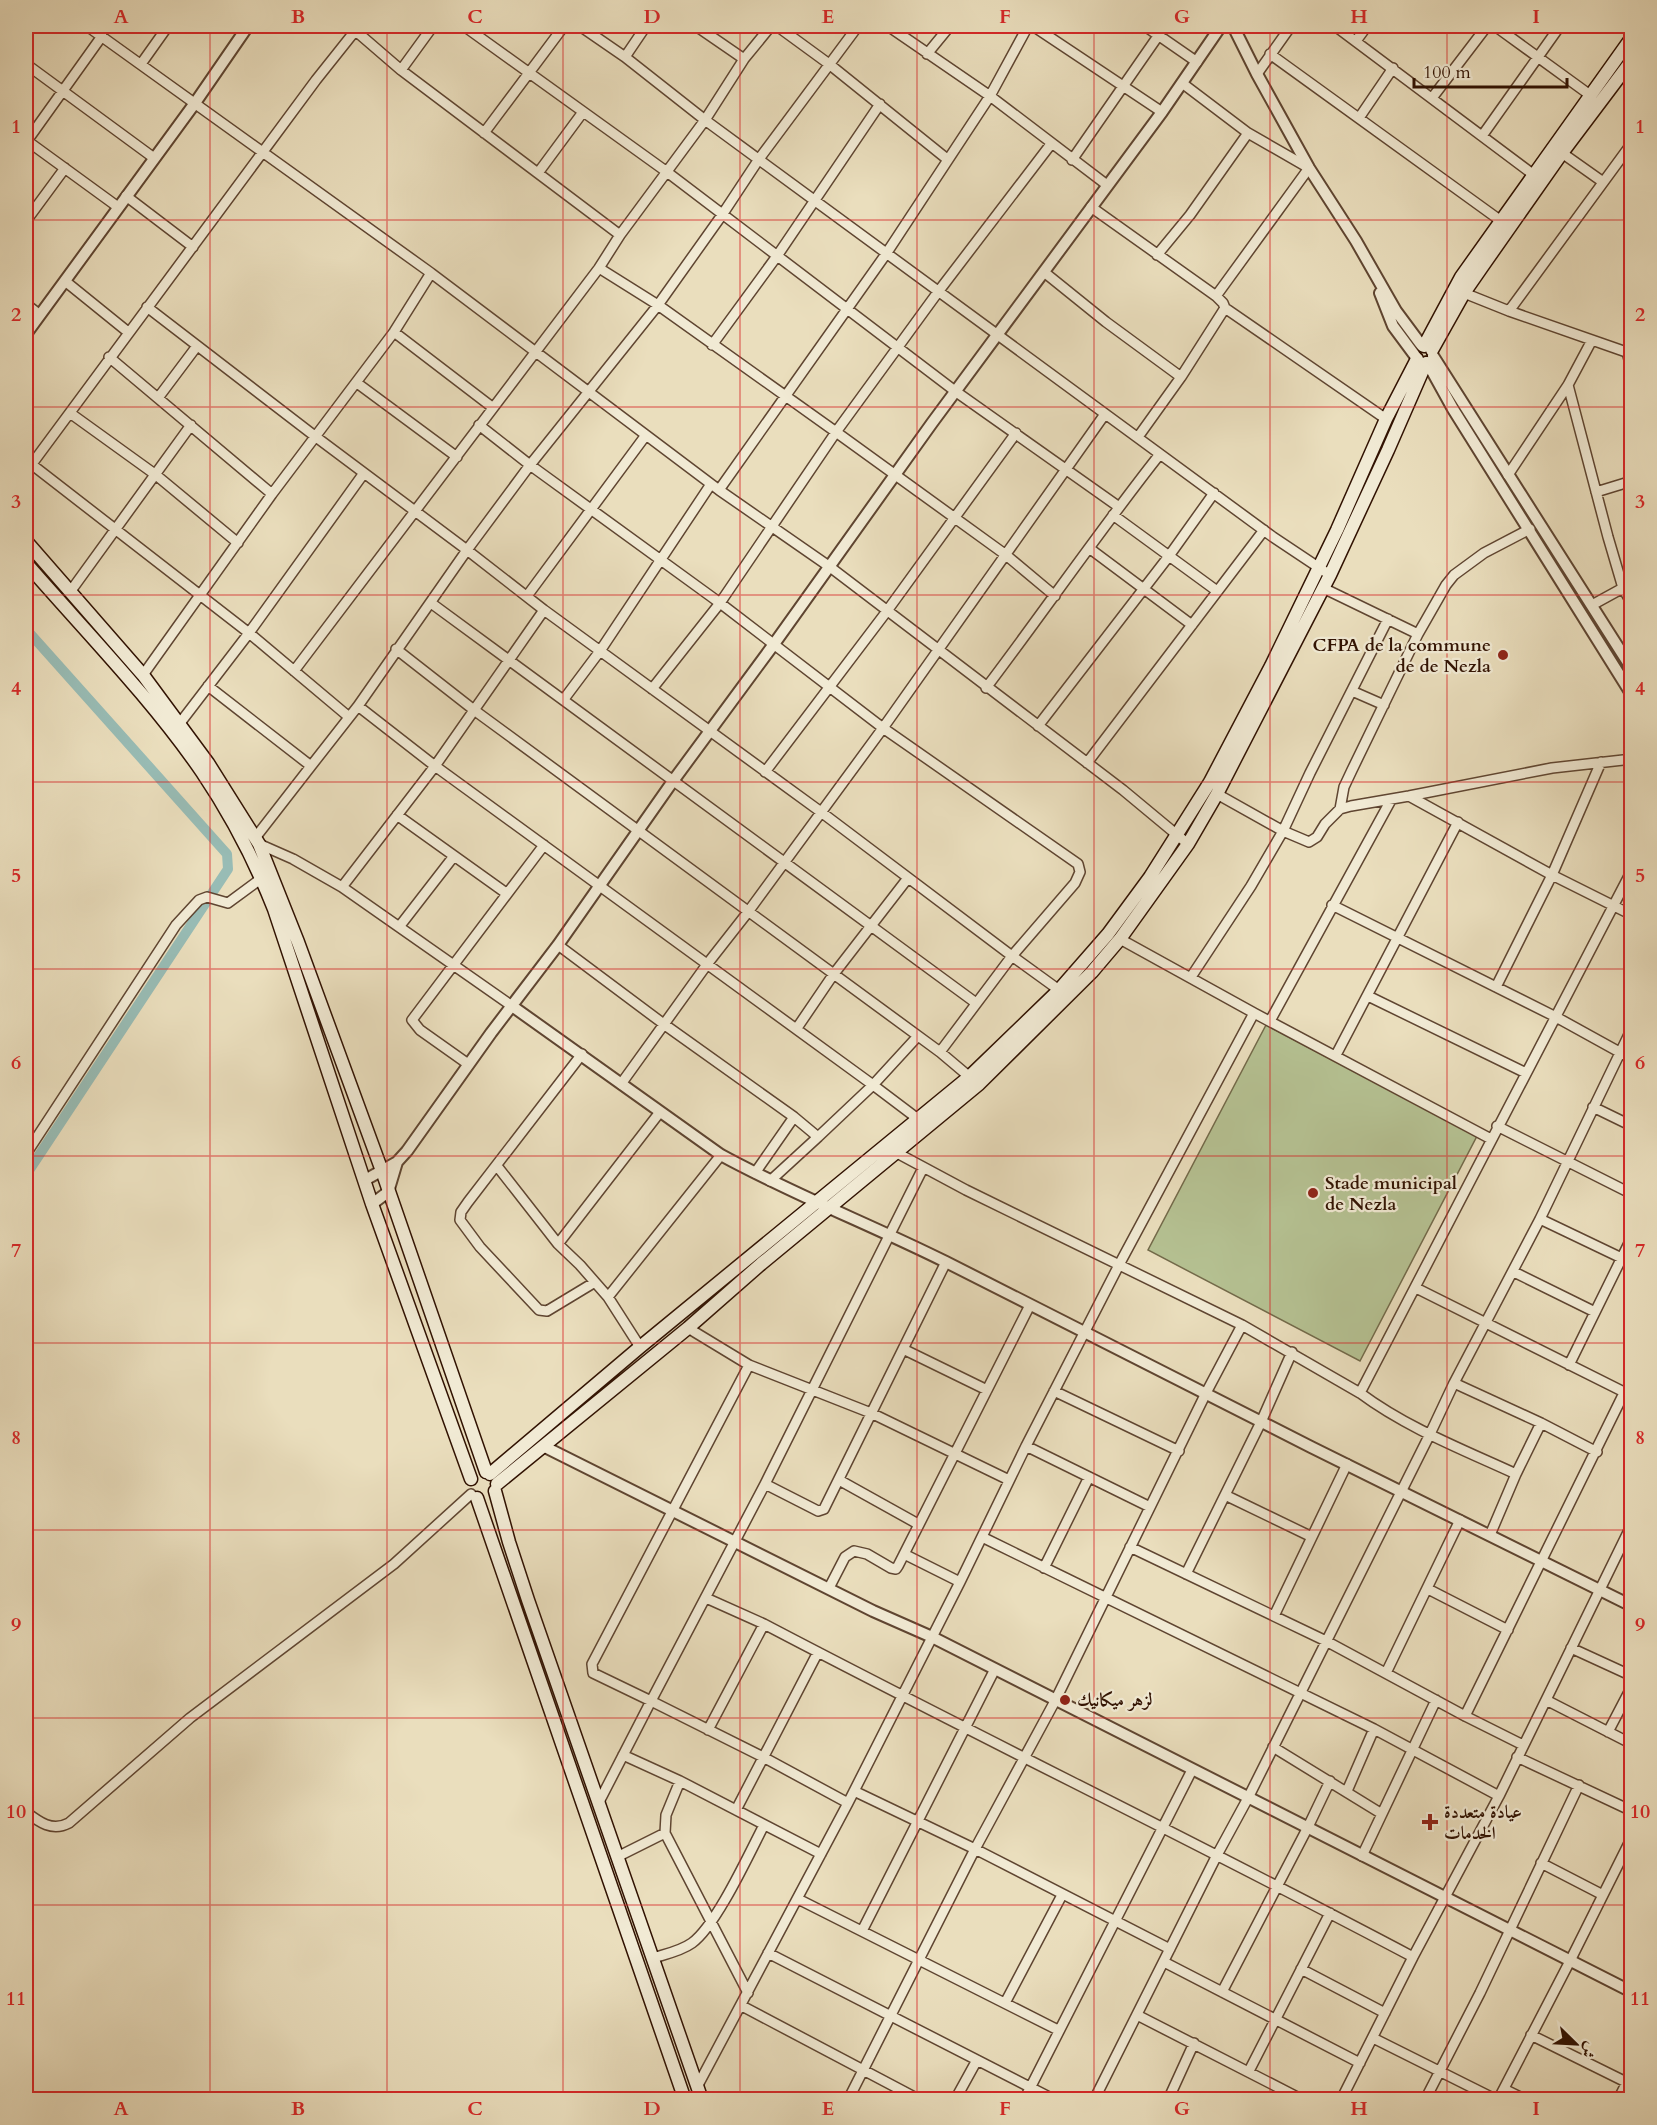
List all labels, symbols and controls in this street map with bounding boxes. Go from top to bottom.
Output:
text: A [113,3,129,30]
text: B [291,3,305,30]
text: C [467,3,483,30]
text: D [643,3,661,30]
text: E [822,3,834,30]
text: F [999,3,1011,30]
text: G [1174,3,1190,30]
text: H [1350,3,1368,30]
text: I [1532,3,1540,30]
scale bar [1414,51,1567,89]
text: 100 m [1423,60,1471,85]
text: 1 [11,113,21,140]
text: 1 [1635,113,1645,140]
text: 2 [11,301,21,328]
text: 2 [1635,301,1645,328]
text: 3 [11,488,21,515]
text: 3 [1635,488,1645,515]
place label: CFPA de la commune de de Nezla [1313,633,1491,679]
marker: CFPA de la commune de de Nezla [1496,648,1510,662]
text: 4 [11,675,21,702]
text: 4 [1635,675,1645,702]
text: 5 [11,862,21,889]
text: 5 [1635,862,1645,889]
text: 6 [11,1049,21,1076]
text: 6 [1635,1049,1645,1076]
place label: Stade municipal de Nezla [1325,1171,1457,1217]
marker: Stade municipal de Nezla [1306,1186,1320,1200]
text: 7 [11,1237,21,1264]
text: 7 [1635,1237,1645,1264]
text: 8 [11,1424,21,1451]
text: 8 [1635,1424,1645,1451]
text: 9 [11,1611,21,1638]
text: 9 [1635,1611,1645,1638]
place label: لزهر ميكانيك [1077,1688,1152,1713]
marker: لزهر ميكانيك [1058,1693,1072,1707]
text: 10 [6,1798,26,1825]
text: 10 [1630,1798,1650,1825]
place label: عيادة متعددة الخدمات [1444,1800,1522,1846]
marker: عيادة متعددة الخدمات [1421,1813,1439,1831]
text: 11 [6,1985,26,2012]
text: 11 [1630,1985,1650,2012]
north arrow [1546,2014,1606,2074]
text: ش [1576,2038,1602,2061]
text: A [113,2095,129,2122]
text: B [291,2095,305,2122]
text: C [467,2095,483,2122]
text: D [643,2095,661,2122]
text: E [822,2095,834,2122]
text: F [999,2095,1011,2122]
text: G [1174,2095,1190,2122]
text: H [1350,2095,1368,2122]
text: I [1532,2095,1540,2122]

